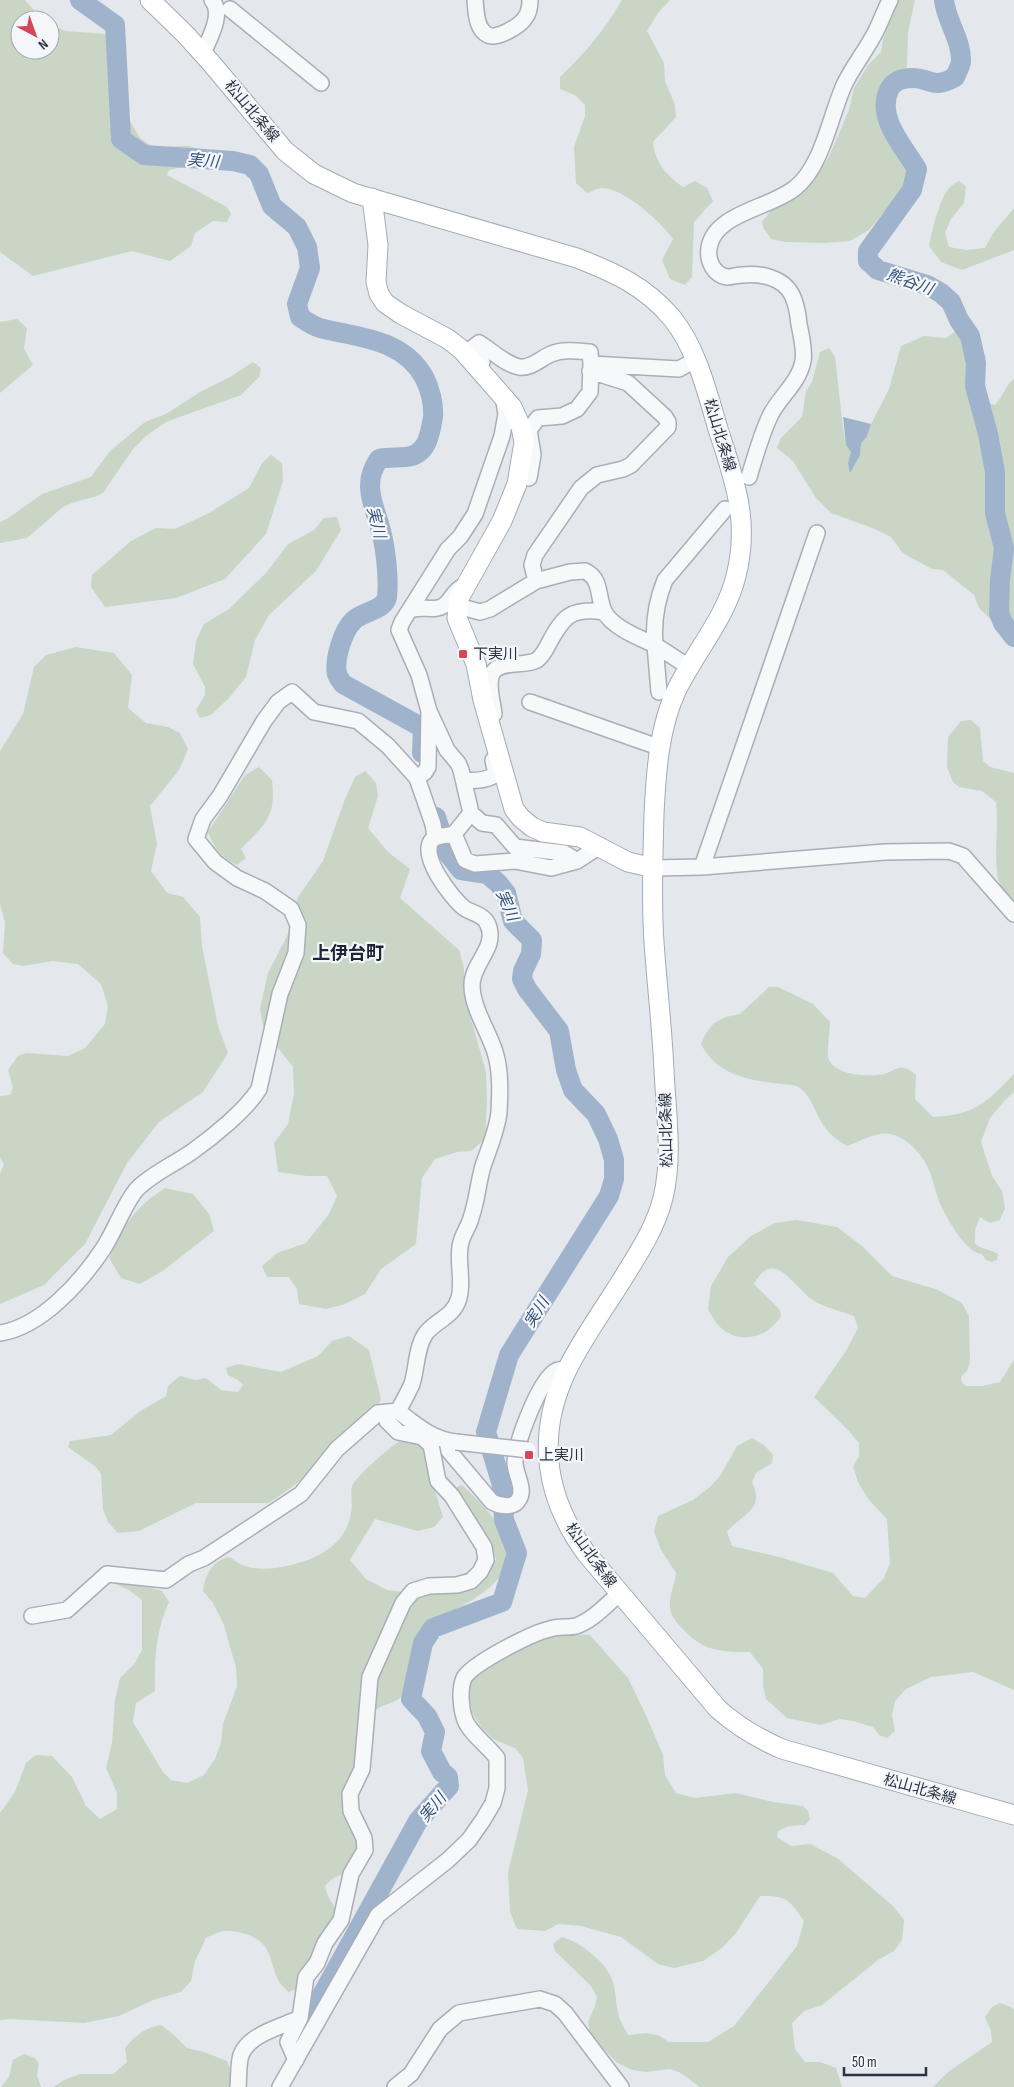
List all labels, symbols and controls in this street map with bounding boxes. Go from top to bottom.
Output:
north arrow [10,10,60,60]
text: N [35,36,52,53]
street label: 松山北条線 [220,76,283,146]
water label: 実川 [186,151,222,173]
water label: 熊谷川 [884,265,937,300]
street label: 松山北条線 [699,396,740,474]
water label: 実川 [362,505,389,542]
place label: 下実川 [473,645,518,664]
marker: 下実川 [457,648,469,660]
water label: 実川 [491,887,523,926]
district label: 上伊台町 [312,943,384,964]
street label: 松山北条線 [656,1092,677,1168]
water label: 実川 [521,1293,555,1331]
place label: 上実川 [539,1446,584,1465]
marker: 上実川 [523,1449,535,1461]
street label: 松山北条線 [561,1519,620,1591]
street label: 松山北条線 [881,1770,959,1809]
water label: 実川 [416,1788,452,1826]
scale bar [844,2044,926,2076]
text: 50 m [852,2053,877,2072]

